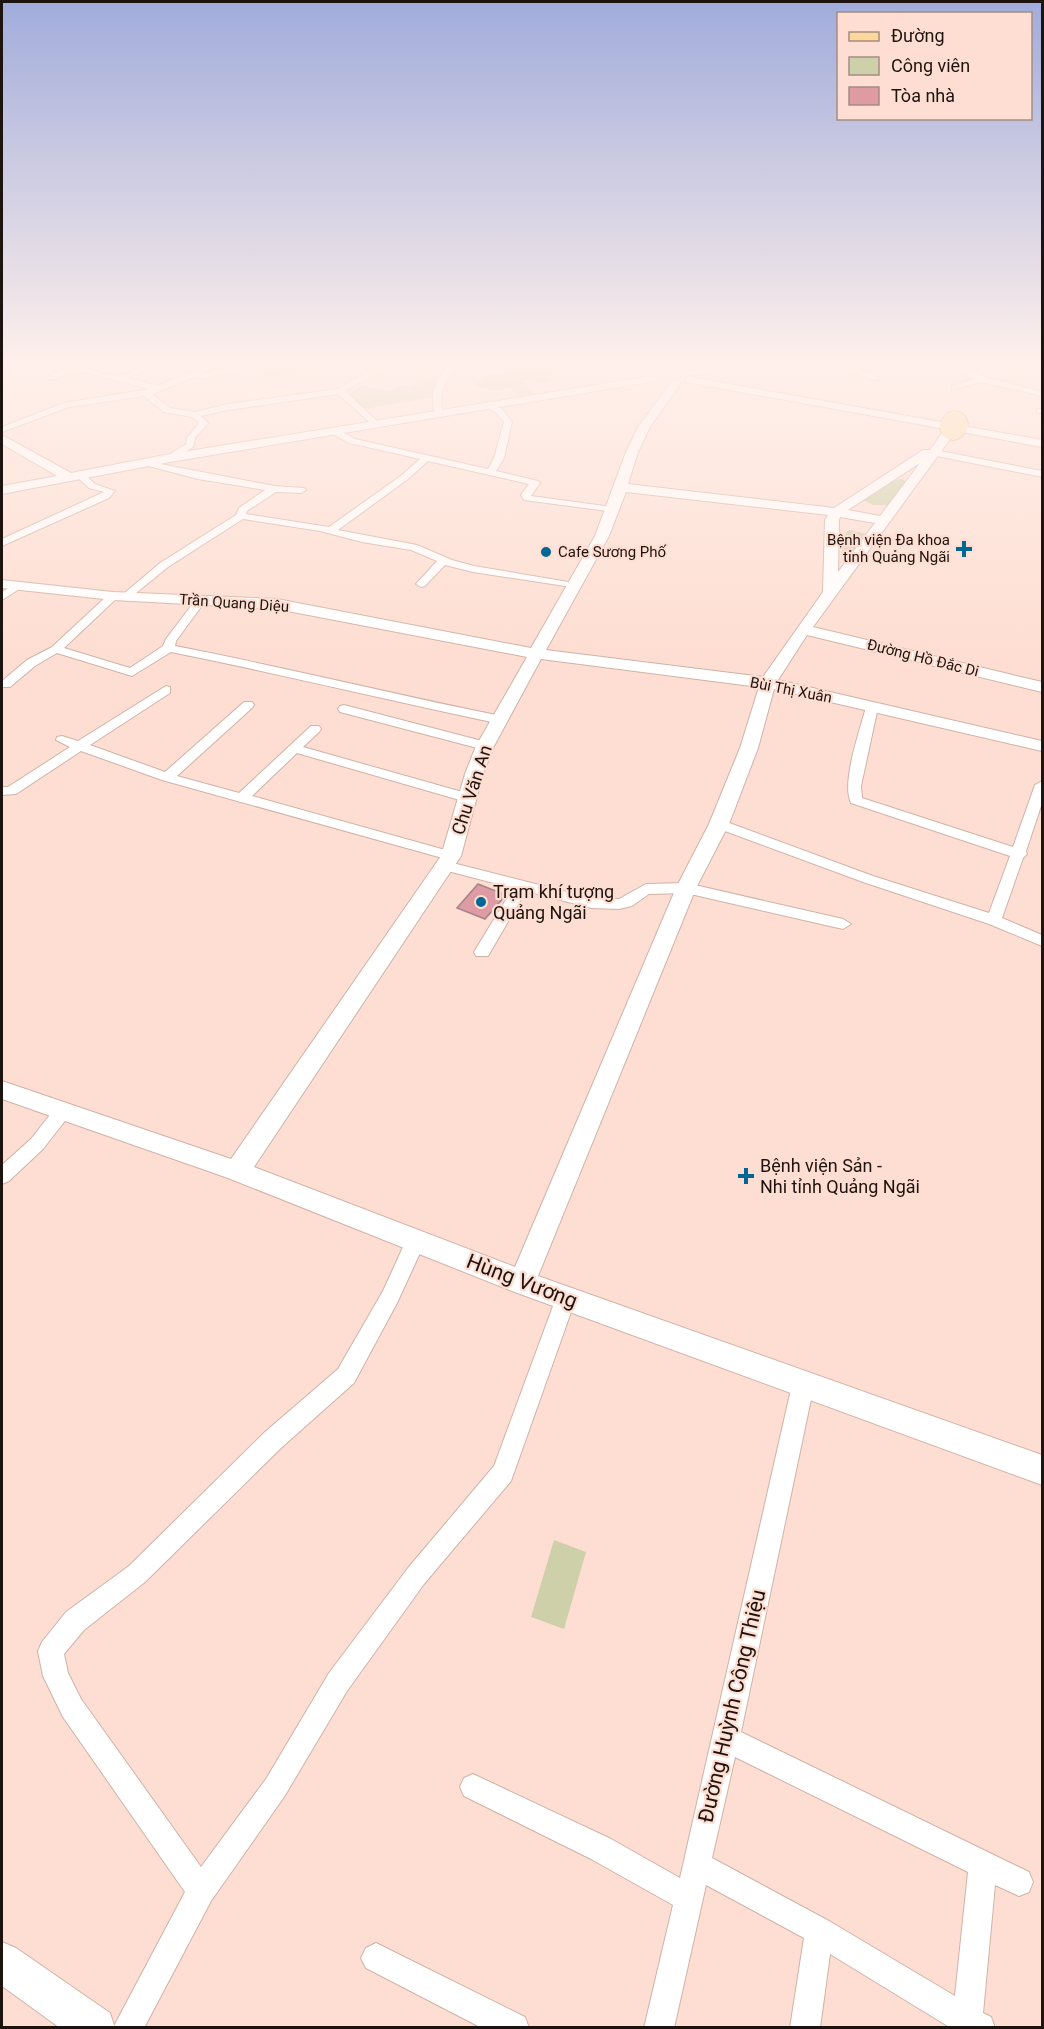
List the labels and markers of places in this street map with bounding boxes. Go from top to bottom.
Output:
place label: Bệnh viện Đa khoa tỉnh Quảng Ngãi [827,531,950,566]
marker: Bệnh viện Đa khoa tỉnh Quảng Ngãi [955,540,973,558]
place label: Cafe Sương Phố [558,543,667,561]
marker: Cafe Sương Phố [539,545,553,559]
place label: Trạm khí tượng Quảng Ngãi [493,881,614,923]
marker: Trạm khí tượng Quảng Ngãi [474,895,488,909]
place label: Bệnh viện Sản - Nhi tỉnh Quảng Ngãi [760,1155,920,1197]
marker: Bệnh viện Sản - Nhi tỉnh Quảng Ngãi [737,1167,755,1185]

